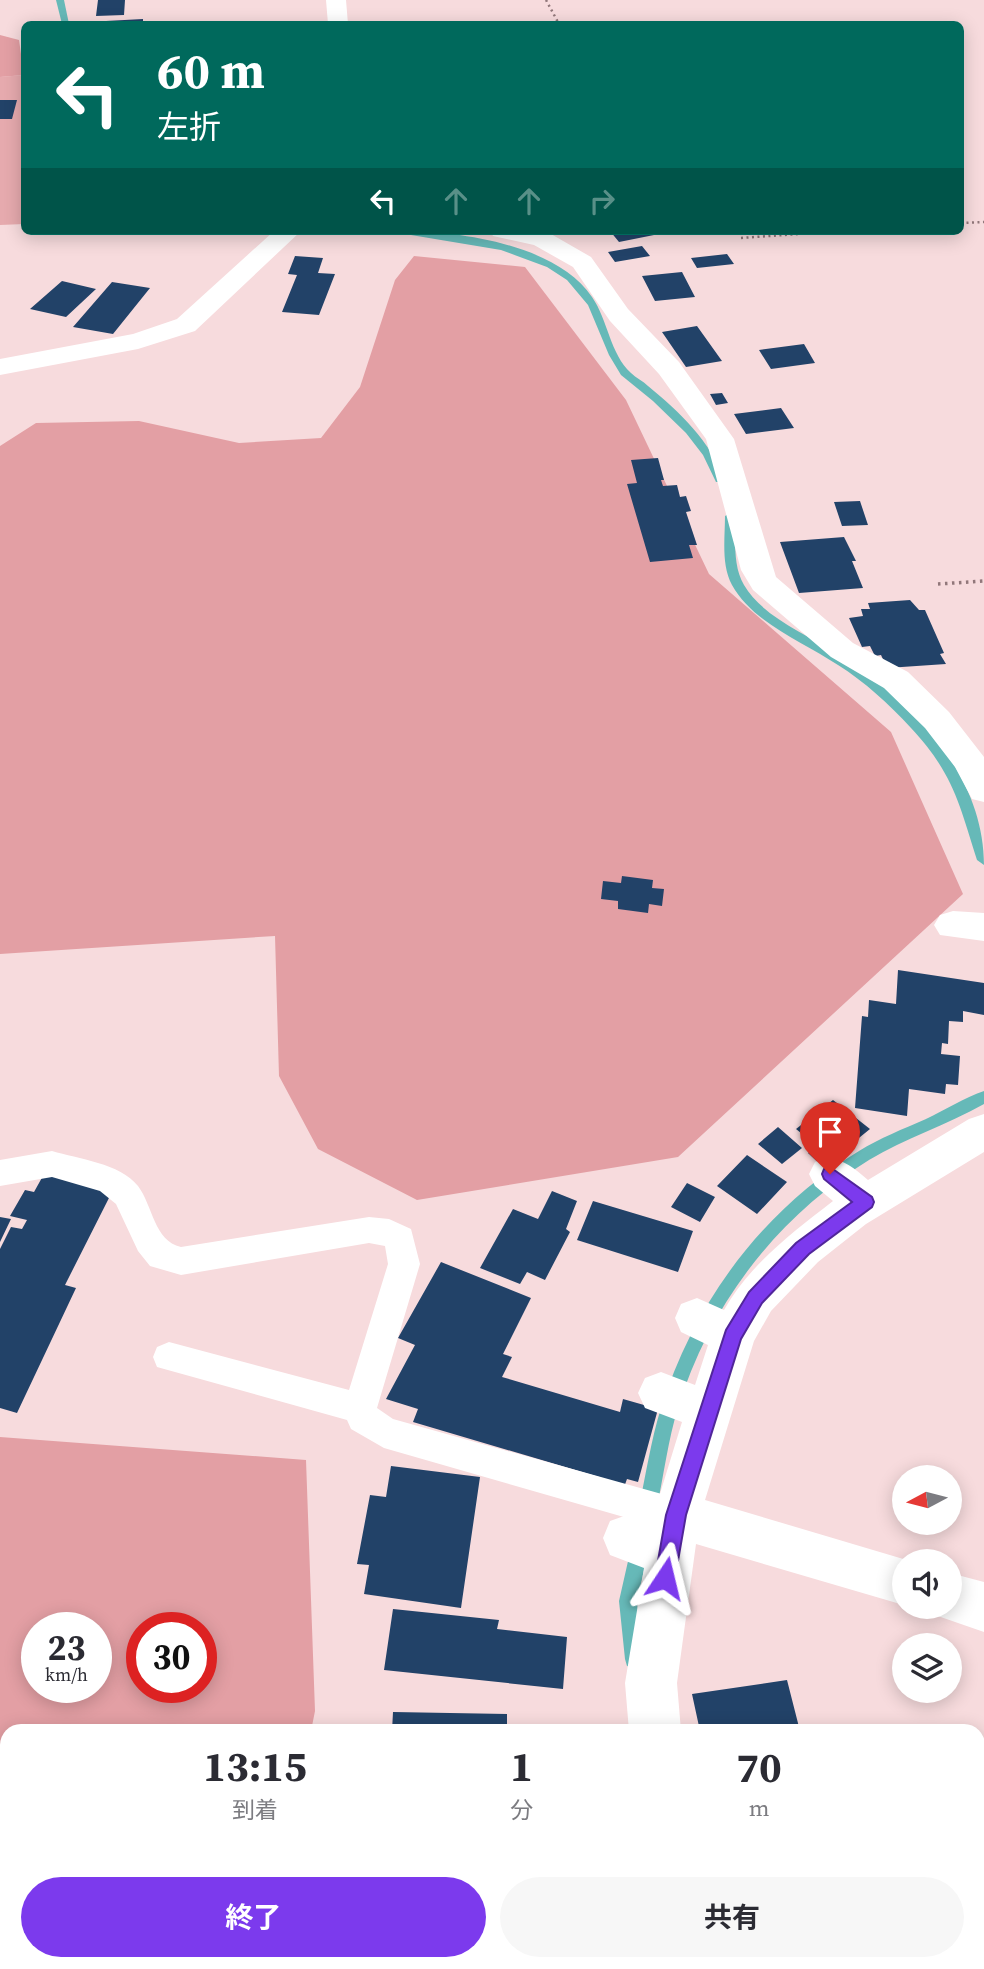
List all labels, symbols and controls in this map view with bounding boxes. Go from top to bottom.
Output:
text: 60 m [157,37,265,104]
icon: left [42,49,133,140]
text: 左折 [157,105,221,149]
icon: left [364,182,402,220]
icon: ahead [437,182,475,220]
icon: ahead [510,182,548,220]
icon: right [583,182,621,220]
pin [800,1102,860,1174]
icon: arrive [811,1113,849,1151]
north arrow [892,1465,962,1535]
map controls [892,1465,962,1703]
position arrow [628,1541,702,1615]
button: sound [892,1549,962,1619]
speed limit sign: 30 [126,1612,217,1703]
text: 23 [48,1624,85,1672]
button: layers [892,1633,962,1703]
text: km/h [45,1662,88,1687]
text: 13:15 [203,1737,307,1795]
text: 1 [510,1737,533,1795]
text: 70 [736,1738,782,1796]
text: m [749,1792,769,1824]
text: 到着 [232,1794,278,1826]
text: 分 [510,1794,533,1826]
button: 終了 [21,1877,486,1957]
button: 共有 [500,1877,964,1957]

